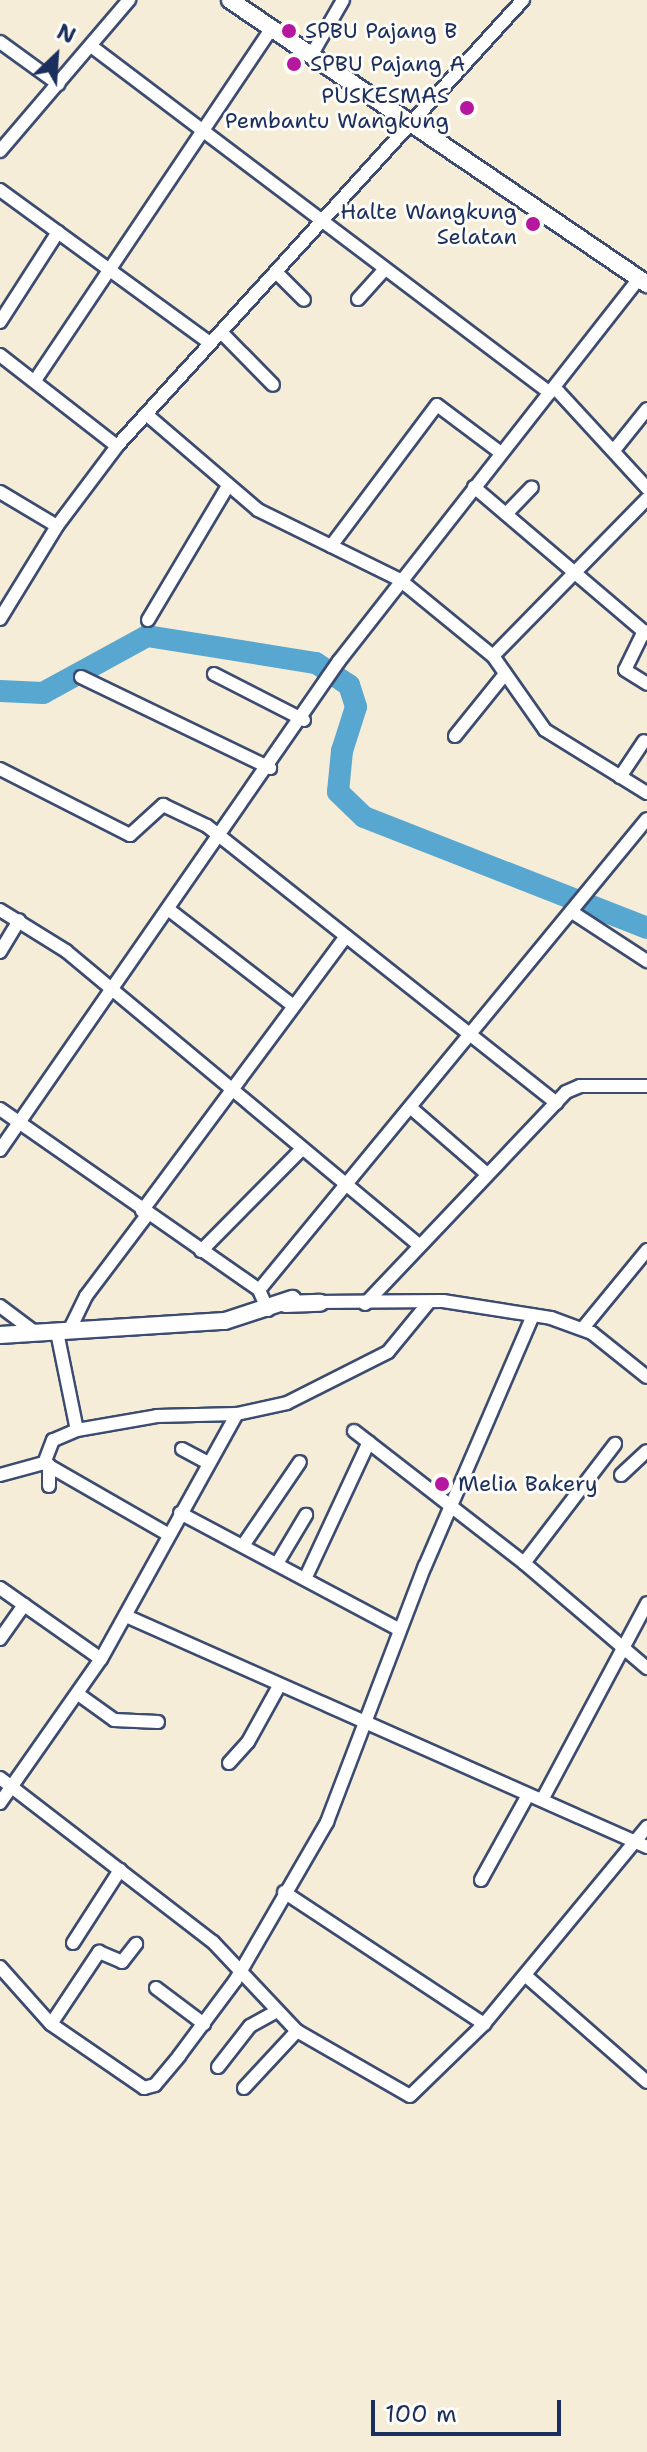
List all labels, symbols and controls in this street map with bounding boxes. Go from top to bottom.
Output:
north arrow [16,16,96,96]
text: N [52,17,80,51]
place label: SPBU Pajang B [305,18,457,44]
marker: SPBU Pajang B [280,22,298,40]
place label: SPBU Pajang A [310,51,465,77]
marker: SPBU Pajang A [285,55,303,73]
place label: PUSKESMAS Pembantu Wangkung [225,82,449,134]
marker: PUSKESMAS Pembantu Wangkung [456,97,478,119]
place label: Halte Wangkung Selatan [340,198,517,250]
marker: Halte Wangkung Selatan [524,215,542,233]
place label: Melia Bakery [458,1471,598,1497]
marker: Melia Bakery [433,1475,451,1493]
scale bar [375,2384,565,2434]
text: 100 m [385,2398,457,2430]

